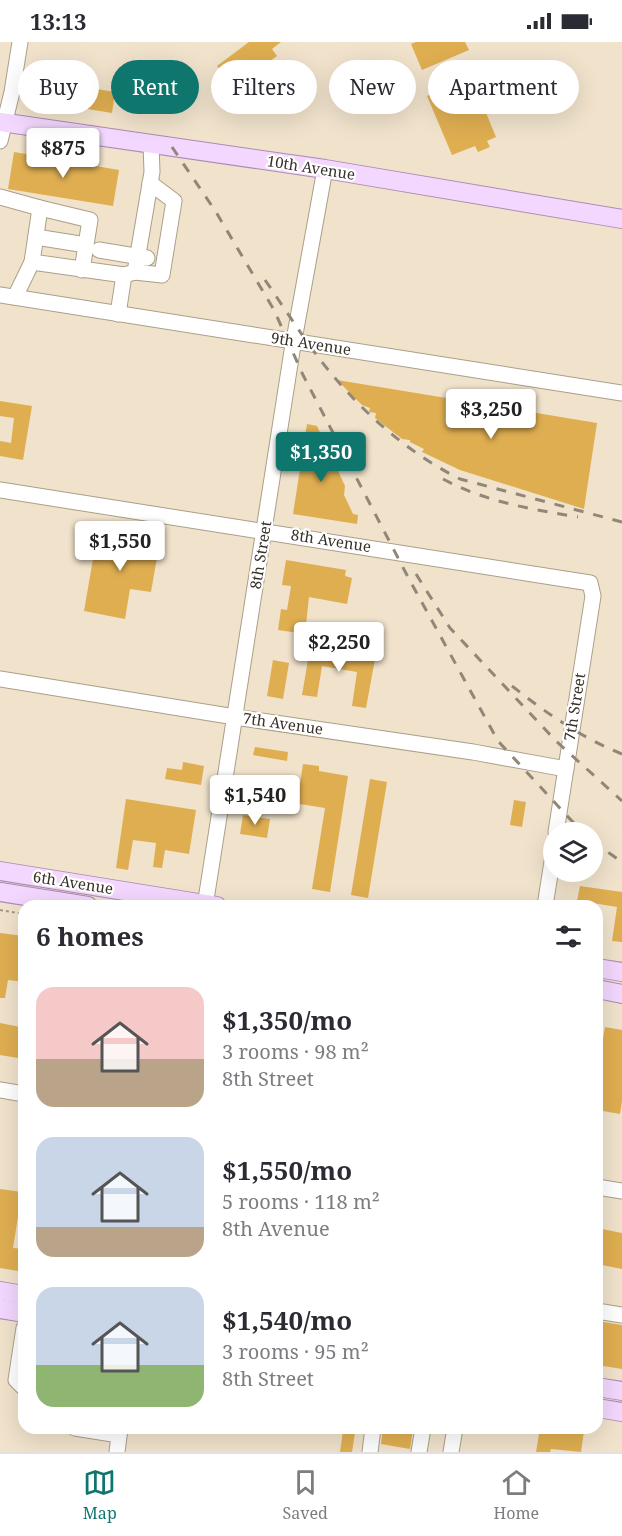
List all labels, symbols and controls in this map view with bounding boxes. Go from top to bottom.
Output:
text: 13:13 [30,6,86,36]
chip: Buy [18,60,99,114]
chip: Rent [111,60,199,114]
chip: Filters [211,60,317,114]
chip: New [329,60,416,114]
chip: Apartment [428,60,579,114]
pin: $875 [27,128,99,179]
text: $875 [40,134,86,161]
street label: 10th Avenue [266,150,357,184]
street label: 9th Avenue [270,327,353,359]
pin: $3,250 [442,389,540,440]
text: $3,250 [460,395,522,422]
pin: $1,350 [272,432,370,483]
text: $1,350 [290,438,352,465]
street label: 8th Street [245,519,275,590]
pin: $1,550 [71,521,169,572]
street label: 8th Avenue [290,524,373,556]
text: $1,550 [89,527,151,554]
pin: $2,250 [290,622,388,673]
text: $2,250 [308,628,370,655]
street label: 7th Street [559,671,589,742]
street label: 7th Avenue [242,707,324,739]
pin: $1,540 [206,775,304,826]
text: $1,540 [224,781,286,808]
map controls [543,822,603,882]
button: layers [543,822,603,882]
street label: 6th Avenue [32,866,115,898]
text: 6 homes [36,918,144,954]
icon: filters [552,920,585,953]
text: $1,350/mo [222,1002,352,1038]
icon: home [84,1011,156,1083]
text: 3 rooms · 98 m² [222,1038,369,1065]
text: 8th Street [222,1065,314,1092]
text: $1,550/mo [222,1152,352,1188]
icon: home [84,1161,156,1233]
text: 5 rooms · 118 m² [222,1188,380,1215]
text: 8th Avenue [222,1215,330,1242]
text: $1,540/mo [222,1302,352,1338]
icon: home [84,1311,156,1383]
text: 3 rooms · 95 m² [222,1338,369,1365]
text: 8th Street [222,1365,314,1392]
tab: Map [83,1466,117,1524]
tab: Saved [282,1466,328,1524]
tab: Home [494,1466,539,1524]

